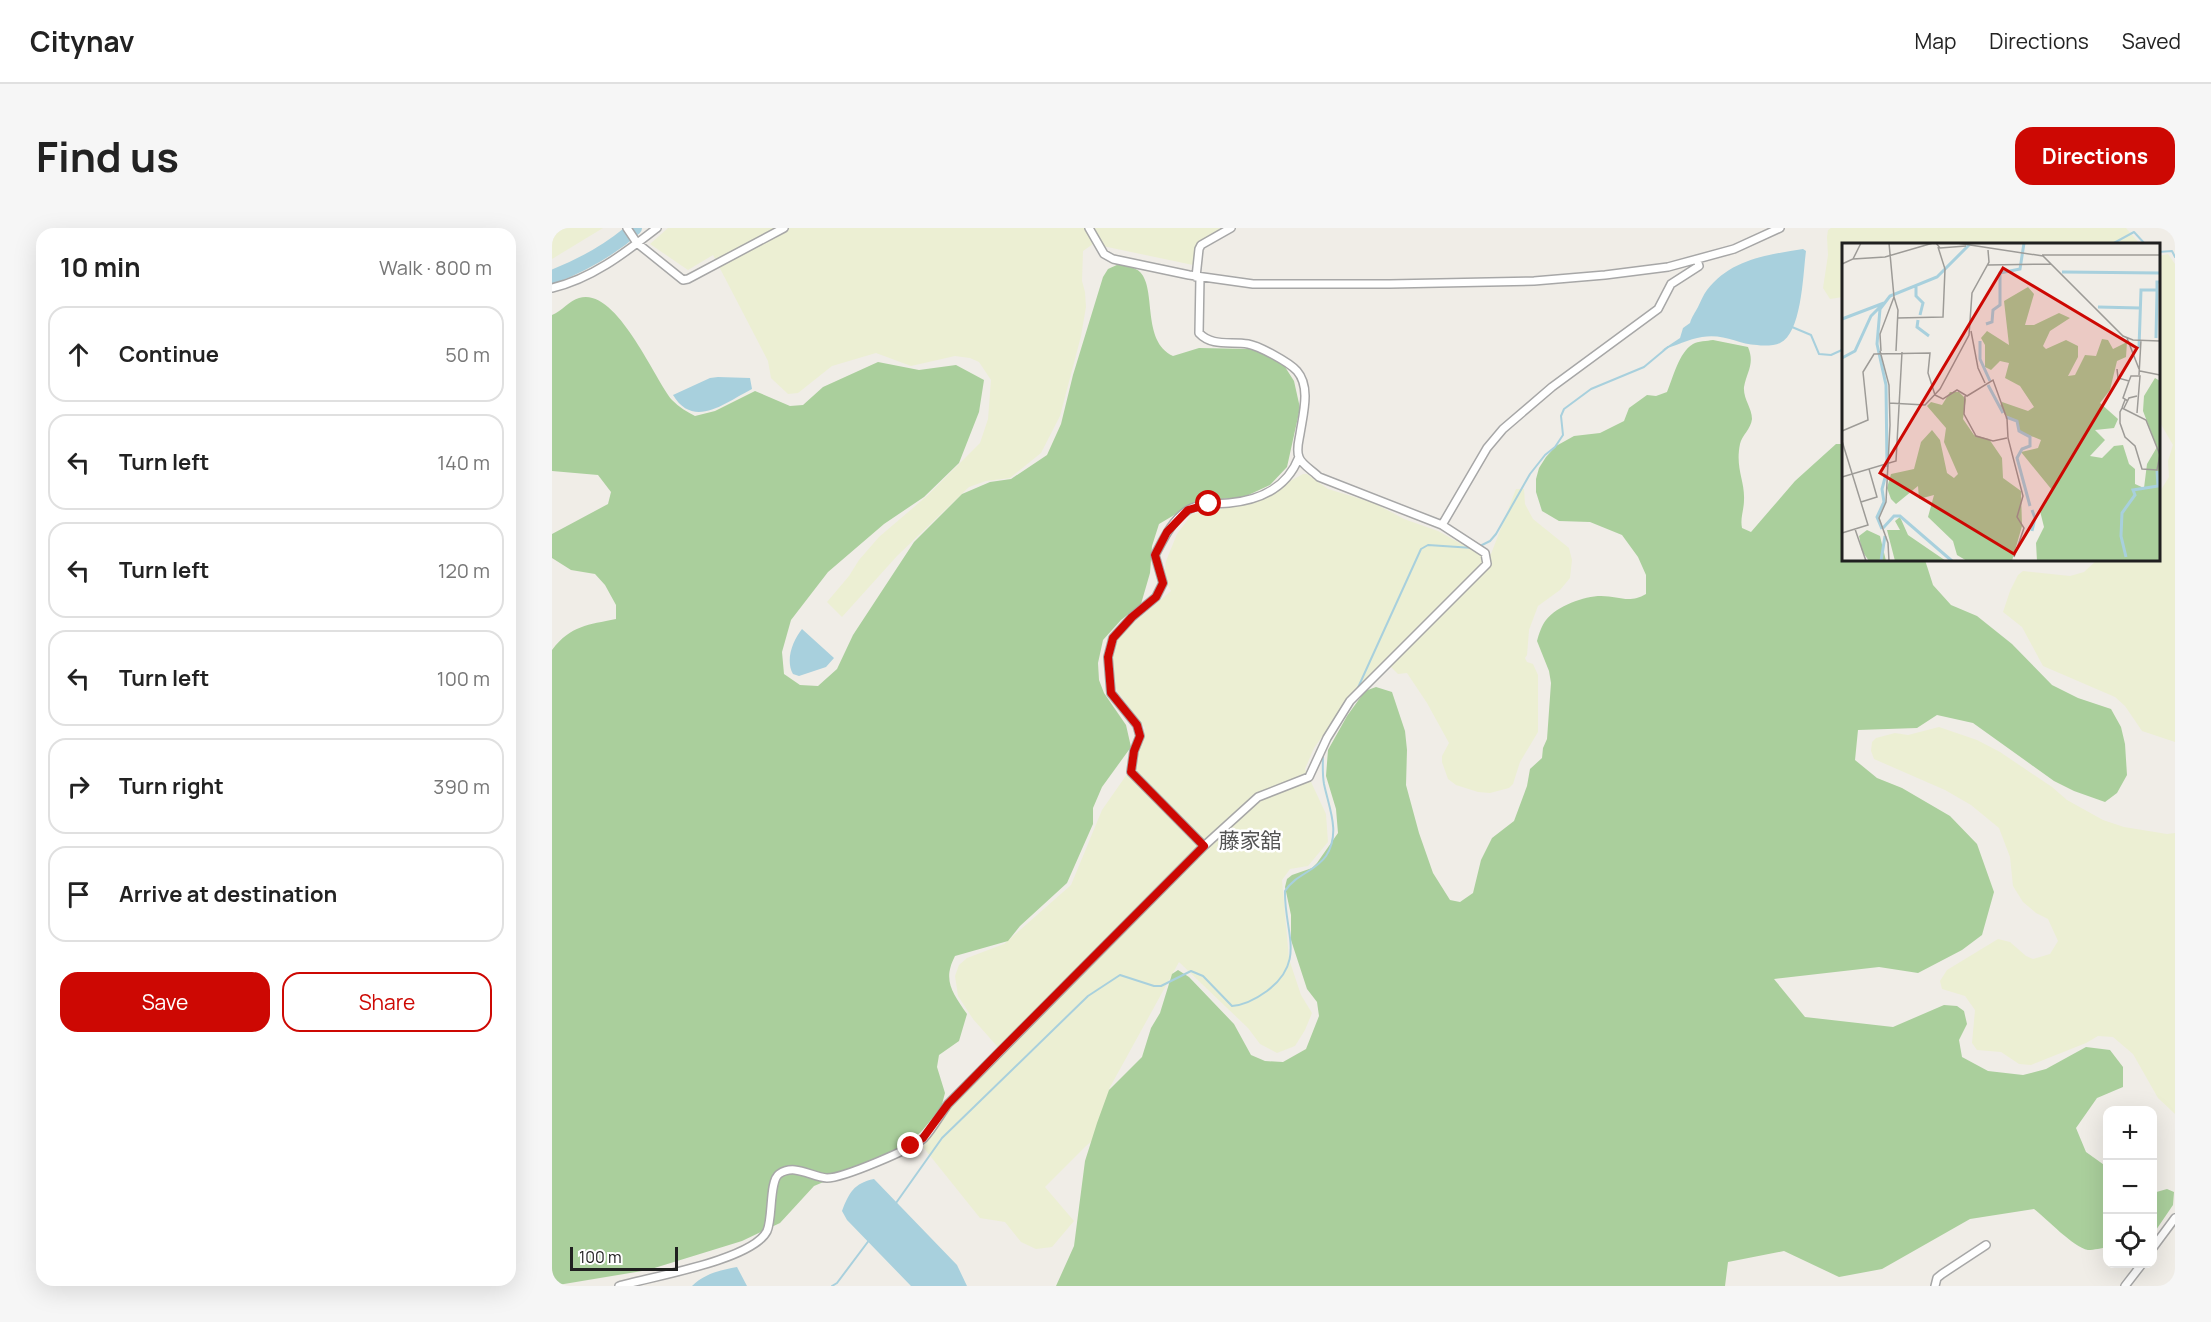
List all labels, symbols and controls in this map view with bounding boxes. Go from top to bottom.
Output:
text: Citynav [30,22,134,60]
text: Map [1915,27,1956,55]
text: Directions [1989,27,2089,55]
text: Saved [2122,27,2181,55]
text: Find us [36,127,179,185]
button: Directions [2015,127,2175,185]
inset map [1842,243,2160,561]
text: 10 min [60,249,141,285]
text: Walk · 800 m [379,254,492,281]
icon: ahead [62,338,95,371]
text: Continue [119,339,219,369]
text: 50 m [445,341,490,368]
icon: left [62,446,95,479]
text: Turn left [119,447,209,477]
text: 140 m [437,449,490,476]
route start [1195,490,1221,516]
icon: left [62,554,95,587]
text: Turn left [119,555,209,585]
text: 120 m [438,557,490,584]
icon: left [62,662,95,695]
text: Turn left [119,663,209,693]
text: 100 m [437,665,490,692]
icon: right [62,770,95,803]
text: Turn right [119,771,224,801]
text: 390 m [433,773,490,800]
district label: 藤家舘 [1219,826,1282,854]
icon: arrive [62,878,95,911]
text: Arrive at destination [119,879,337,909]
button: Save [60,972,270,1032]
button: Share [282,972,492,1032]
map controls [2103,1106,2157,1268]
button: + [2103,1106,2157,1160]
route end [897,1132,923,1158]
button: − [2103,1160,2157,1214]
button: locate [2103,1214,2157,1268]
scale bar [570,1244,678,1272]
text: 100 m [579,1246,622,1268]

